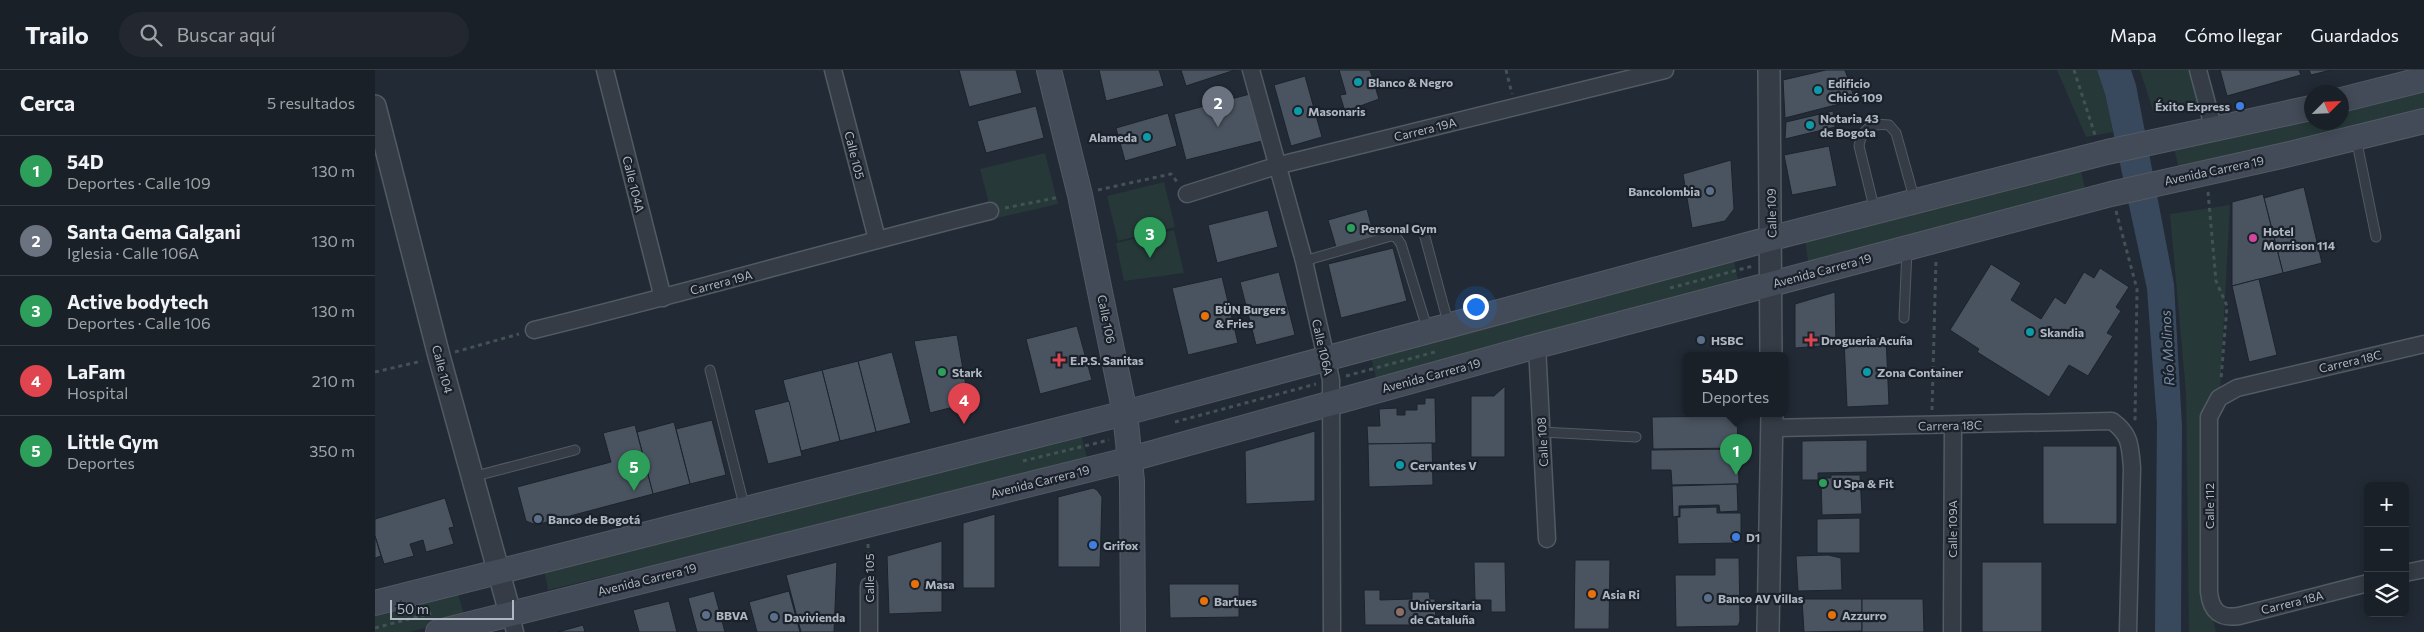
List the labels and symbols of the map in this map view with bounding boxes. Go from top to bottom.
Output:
place label: Blanco & Negro [1368,75,1453,89]
marker: Blanco & Negro [1352,76,1364,88]
place label: Edificio Chicó 109 [1828,76,1883,104]
marker: Edificio Chicó 109 [1812,84,1824,96]
north arrow [2304,85,2349,130]
pin: 2 [1202,86,1234,127]
place label: Éxito Express [2155,99,2230,113]
marker: Éxito Express [2234,100,2246,112]
place label: Masonaris [1308,104,1366,118]
marker: Masonaris [1292,105,1304,117]
place label: Notaria 43 de Bogota [1820,111,1879,139]
street label: Carrera 19A [1392,114,1458,144]
marker: Notaria 43 de Bogota [1804,119,1816,131]
street label: Calle 105 [842,129,868,181]
place label: Alameda [1089,130,1137,144]
marker: Alameda [1141,131,1153,143]
street label: Avenida Carrera 19 [2163,153,2265,187]
street label: Calle 104A [620,154,648,214]
place label: Bancolombia [1628,184,1700,198]
marker: Bancolombia [1704,185,1716,197]
street label: Calle 109 [1764,188,1778,238]
pin: 3 [1134,217,1166,258]
place label: Personal Gym [1361,221,1437,235]
marker: Personal Gym [1345,222,1357,234]
place label: Hotel Morrison 114 [2263,224,2336,252]
marker: Hotel Morrison 114 [2247,232,2259,244]
street label: Avenida Carrera 19 [1771,250,1873,290]
street label: Carrera 19A [688,267,754,297]
street label: Calle 106 [1095,293,1119,345]
your location [1463,294,1489,320]
place label: BÜN Burgers & Fries [1215,302,1286,330]
marker: BÜN Burgers & Fries [1199,310,1211,322]
water label: Río Molinos [2157,310,2177,386]
street label: Calle 106A [1310,317,1336,377]
place label: Skandia [2040,325,2084,339]
marker: Skandia [2024,326,2036,338]
place label: HSBC [1711,333,1743,347]
place label: Drogueria Acuña [1821,333,1913,347]
marker: HSBC [1695,334,1707,346]
marker: Drogueria Acuña [1805,334,1817,346]
street label: Calle 104 [430,343,456,395]
street label: Carrera 18C [2317,347,2383,375]
marker: E.P.S. Sanitas [1052,353,1066,367]
place label: E.P.S. Sanitas [1070,353,1144,367]
street label: Avenida Carrera 19 [1380,355,1482,395]
place label: Stark [952,365,982,379]
place label: Zona Container [1877,365,1963,379]
marker: Stark [936,366,948,378]
marker: Zona Container [1861,366,1873,378]
pin: 4 [948,383,980,424]
street label: Calle 108 [1534,417,1550,467]
street label: Carrera 18C [1918,417,1982,433]
pin: 1 [1720,434,1752,475]
pin: 5 [618,450,650,491]
place label: Cervantes V [1410,458,1477,472]
marker: Cervantes V [1394,459,1406,471]
street label: Avenida Carrera 19 [989,462,1091,500]
place label: U Spa & Fit [1833,476,1894,490]
marker: U Spa & Fit [1817,477,1829,489]
street label: Calle 112 [2202,483,2216,529]
street label: Calle 109A [1945,500,1959,558]
place label: Banco de Bogotá [548,512,640,526]
marker: Banco de Bogotá [532,513,544,525]
place label: D1 [1746,530,1760,544]
marker: D1 [1730,531,1742,543]
place label: Grifox [1103,538,1139,552]
marker: Grifox [1087,539,1099,551]
street label: Calle 105 [862,553,876,603]
street label: Avenida Carrera 19 [596,560,698,598]
place label: Masa [925,577,955,591]
marker: Masa [909,578,921,590]
place label: Asia Ri [1602,587,1640,601]
street label: Carrera 18A [2259,587,2325,617]
marker: Asia Ri [1586,588,1598,600]
place label: Banco AV Villas [1718,591,1804,605]
marker: Banco AV Villas [1702,592,1714,604]
place label: Bartues [1214,594,1257,608]
marker: Bartues [1198,595,1210,607]
scale bar [390,597,514,620]
place label: Universitaria de Cataluña [1410,598,1481,626]
marker: Universitaria de Cataluña [1394,606,1406,618]
place label: BBVA [716,608,748,622]
place label: Azzurro [1842,608,1887,622]
marker: BBVA [700,609,712,621]
marker: Azzurro [1826,609,1838,621]
place label: Davivienda [784,610,845,624]
marker: Davivienda [768,611,780,623]

